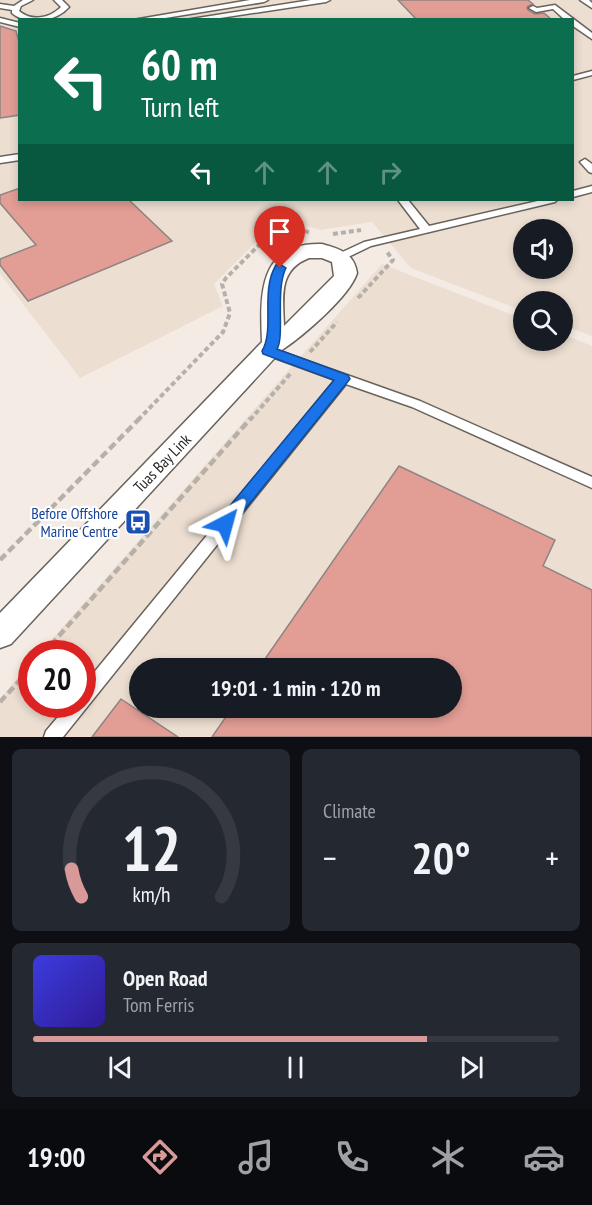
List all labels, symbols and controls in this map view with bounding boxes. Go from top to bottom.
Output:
text: 60 m [141,37,218,92]
icon: left [42,42,120,120]
text: Turn left [141,90,219,124]
icon: left [185,156,218,189]
icon: ahead [248,156,281,189]
icon: ahead [311,156,344,189]
icon: right [374,156,407,189]
pin [254,206,305,268]
icon: arrive [263,215,296,248]
map controls [513,219,573,351]
button: sound [513,219,573,279]
button: search [513,291,573,351]
street label: Tuas Bay Link [129,429,195,497]
position arrow [193,492,257,556]
place label: Before Offshore Marine Centre [31,503,118,541]
bus stop icon: Before Offshore Marine Centre [123,507,153,537]
speed limit sign: 20 [18,640,96,718]
text: 19:01 · 1 min · 120 m [210,674,381,702]
text: Climate [323,798,376,824]
text: 12 [121,807,181,888]
text: 20° [411,828,471,886]
text: − [323,836,337,879]
text: + [545,836,559,879]
text: km/h [132,880,170,908]
text: Open Road [123,964,208,992]
text: Tom Ferris [123,992,194,1018]
icon: previous [104,1051,137,1084]
icon: pause [279,1051,312,1084]
icon: next [455,1051,488,1084]
icon: directions [139,1136,181,1178]
icon: music [235,1136,277,1178]
icon: phone [331,1136,373,1178]
icon: climate [427,1136,469,1178]
icon: car [523,1136,565,1178]
text: 19:00 [27,1140,85,1174]

